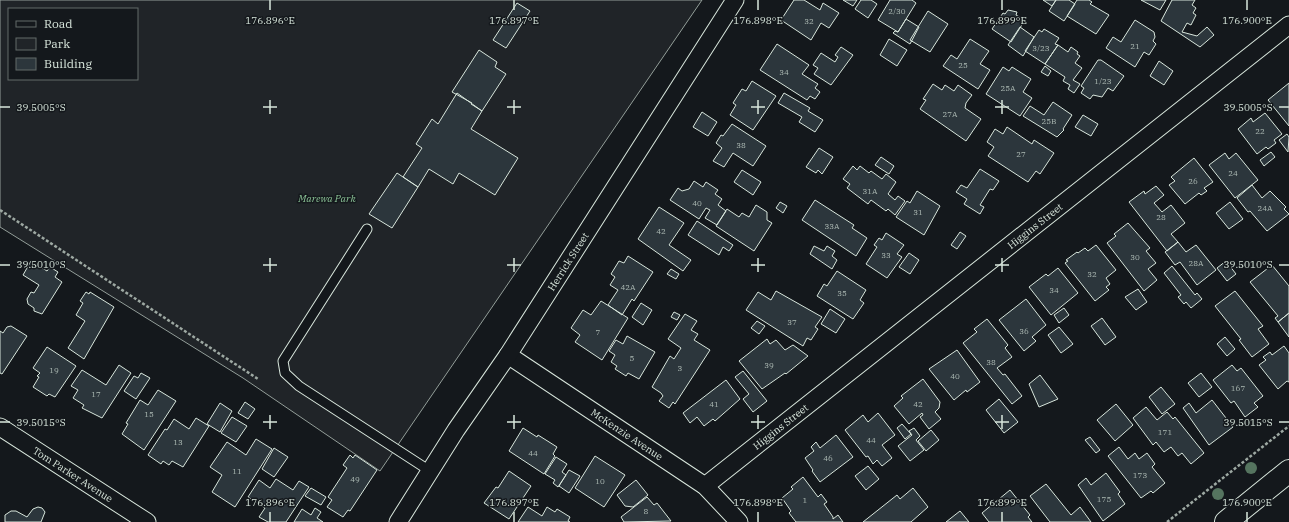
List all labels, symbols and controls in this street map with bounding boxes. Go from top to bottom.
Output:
house number: 2/30 [888,6,906,16]
legend [8,8,138,80]
text: 176.896°E [245,14,295,27]
text: 176.897°E [489,14,539,27]
text: 176.898°E [733,14,783,27]
text: 176.899°E [977,14,1027,27]
text: 176.900°E [1222,14,1272,27]
text: Road [44,16,73,31]
house number: 32 [804,16,814,26]
text: Park [44,36,70,51]
house number: 21 [1130,41,1140,51]
house number: 3/23 [1032,43,1050,53]
text: Building [44,56,92,71]
house number: 25 [958,60,968,70]
house number: 34 [779,67,789,77]
house number: 1/23 [1094,76,1112,86]
house number: 25A [1000,83,1016,93]
text: 39.5005°S [16,101,66,114]
text: 39.5005°S [1223,101,1273,114]
house number: 27A [942,109,958,119]
house number: 25B [1042,116,1056,126]
house number: 22 [1255,126,1265,136]
house number: 38 [736,140,746,150]
house number: 27 [1016,149,1026,159]
house number: 24 [1228,168,1238,178]
house number: 26 [1188,176,1198,186]
house number: 31A [862,186,878,196]
park label: Marewa Park [297,192,356,205]
house number: 40 [692,198,702,208]
street label: Higgins Street [1004,200,1065,252]
house number: 24A [1257,203,1273,213]
house number: 31 [913,207,923,217]
house number: 28 [1156,212,1166,222]
house number: 33A [824,221,840,231]
house number: 42 [656,226,666,236]
street label: Herrick Street [544,229,591,293]
house number: 33 [881,250,891,260]
house number: 30 [1130,252,1140,262]
text: 39.5010°S [16,258,66,271]
house number: 28A [1188,258,1204,268]
text: 39.5010°S [1223,258,1273,271]
house number: 32 [1087,269,1097,279]
house number: 42A [620,282,636,292]
house number: 34 [1049,285,1059,295]
house number: 35 [837,288,847,298]
house number: 37 [787,317,797,327]
house number: 36 [1019,326,1029,336]
house number: 7 [596,327,601,337]
house number: 5 [630,353,635,363]
house number: 38 [986,357,996,367]
house number: 39 [764,360,774,370]
house number: 3 [678,363,683,373]
house number: 19 [49,365,59,375]
house number: 40 [950,371,960,381]
house number: 167 [1231,383,1245,393]
house number: 17 [91,389,101,399]
house number: 41 [709,399,719,409]
house number: 42 [913,399,923,409]
street label: Higgins Street [750,400,811,452]
street label: McKenzie Avenue [589,406,666,463]
house number: 15 [144,409,154,419]
text: 39.5015°S [16,416,66,429]
text: 39.5015°S [1223,416,1273,429]
house number: 171 [1158,427,1172,437]
house number: 44 [866,435,876,445]
house number: 13 [173,437,183,447]
street label: Tom Parker Avenue [31,444,116,505]
house number: 44 [528,448,538,458]
house number: 46 [823,453,833,463]
house number: 11 [232,466,242,476]
house number: 173 [1133,470,1147,480]
house number: 49 [350,474,360,484]
house number: 10 [595,476,605,486]
house number: 175 [1097,494,1111,504]
house number: 1 [803,495,808,505]
text: 176.896°E [245,496,295,509]
text: 176.897°E [489,496,539,509]
text: 176.898°E [733,496,783,509]
text: 176.899°E [977,496,1027,509]
text: 176.900°E [1222,496,1272,509]
house number: 8 [644,506,649,516]

